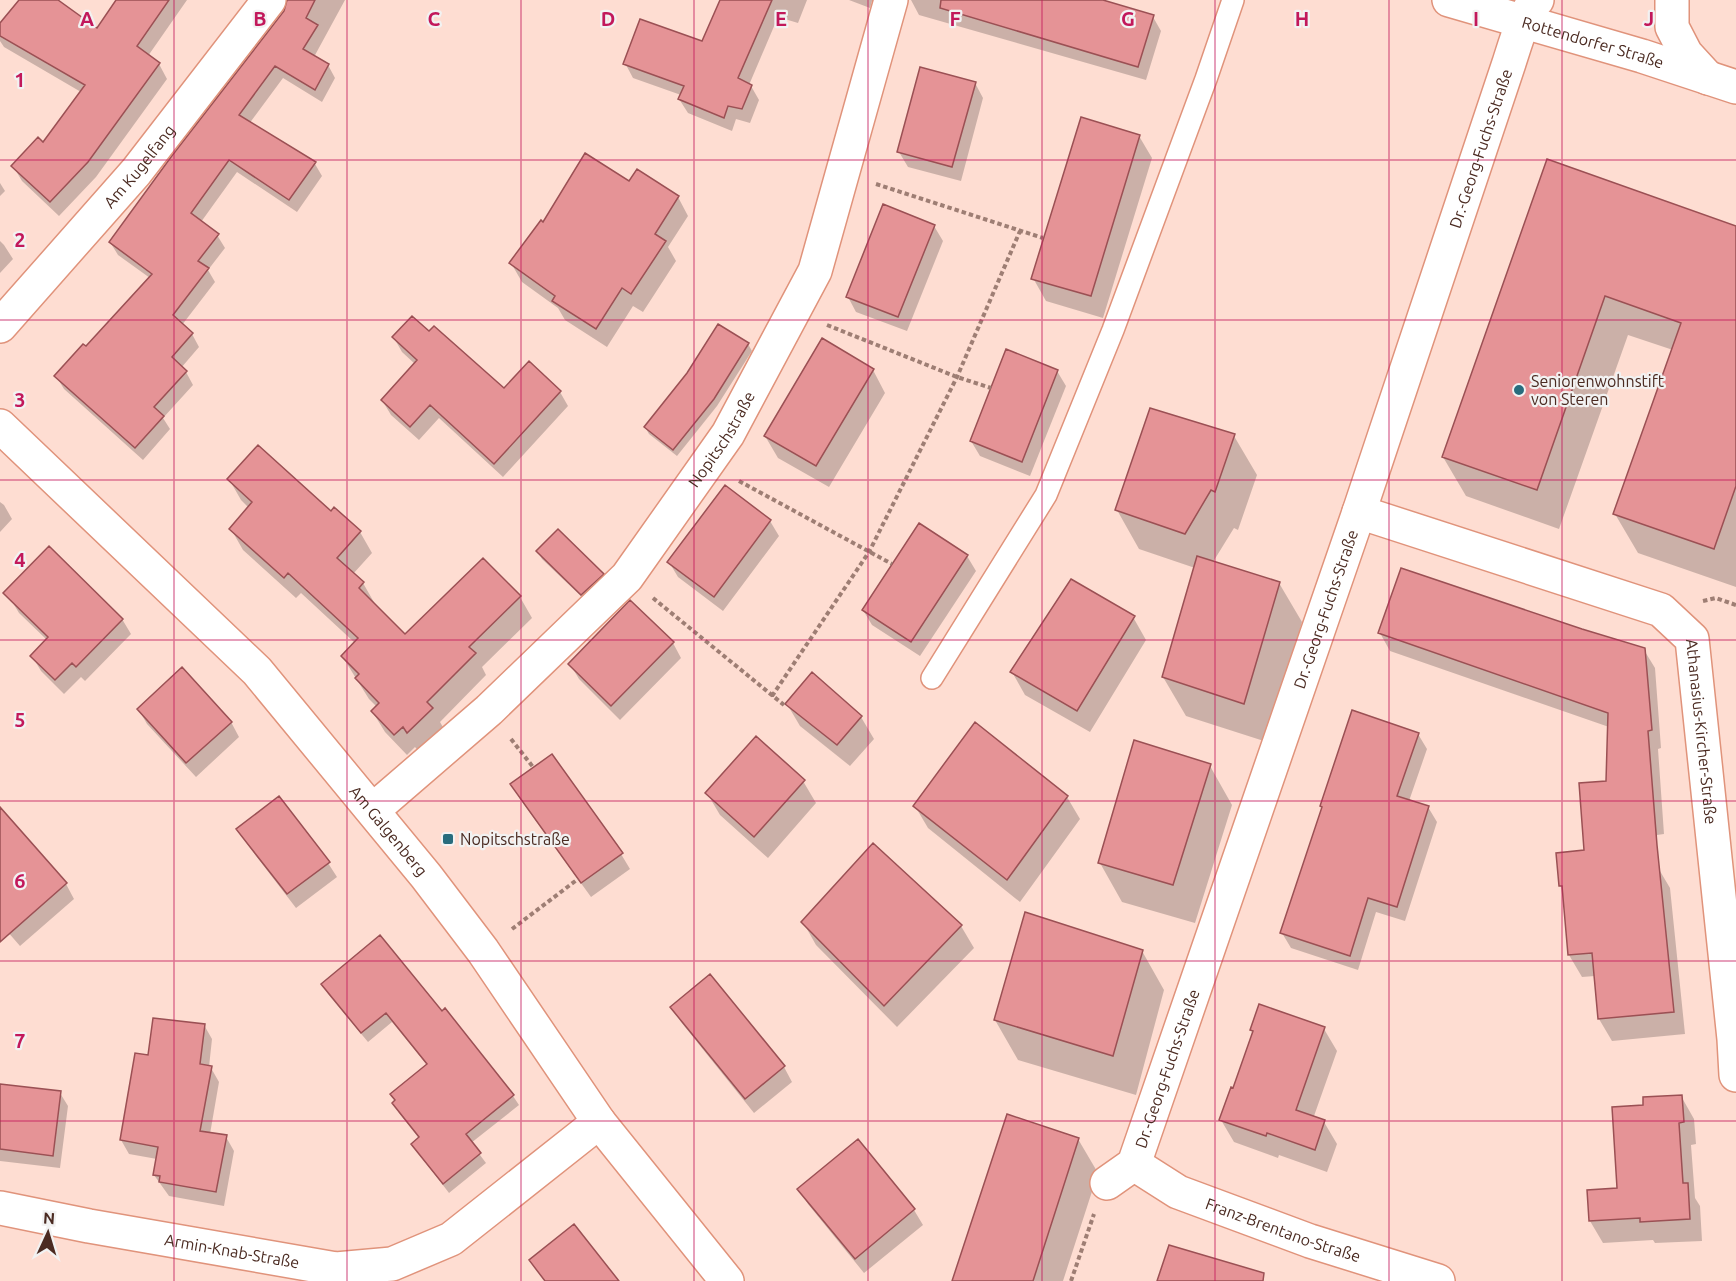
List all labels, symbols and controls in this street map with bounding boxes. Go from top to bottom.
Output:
text: A [80,7,94,30]
text: B [253,7,267,30]
text: C [428,7,441,30]
text: D [601,7,615,30]
text: E [775,7,787,30]
text: F [949,7,961,30]
text: G [1121,7,1135,30]
text: H [1295,7,1309,30]
text: I [1473,7,1479,30]
text: J [1644,7,1654,30]
street label: Rottendorfer Straße [1520,13,1666,72]
street label: Dr.-Georg-Fuchs-Straße [1445,66,1515,231]
text: 1 [14,68,26,91]
street label: Am Kugelfang [100,121,178,211]
text: 2 [14,228,26,251]
place label: Seniorenwohnstift von Steren [1531,372,1665,408]
marker: Seniorenwohnstift von Steren [1512,383,1526,397]
text: 3 [14,388,26,411]
street label: Nopitschstraße [684,388,758,491]
street label: Dr.-Georg-Fuchs-Straße [1290,527,1361,691]
text: 4 [14,548,26,571]
street label: Athanasius-Kircher-Straße [1683,638,1720,825]
text: 5 [14,708,26,731]
street label: Am Galgenberg [346,782,431,879]
place label: Nopitschstraße [460,830,570,848]
marker: Nopitschstraße [441,832,455,846]
text: 6 [14,869,26,892]
street label: Dr.-Georg-Fuchs-Straße [1131,987,1203,1150]
text: 7 [14,1029,26,1052]
street label: Franz-Brentano-Straße [1203,1194,1363,1265]
north arrow [18,1203,78,1263]
text: N [42,1209,56,1227]
street label: Armin-Knab-Straße [163,1230,301,1271]

